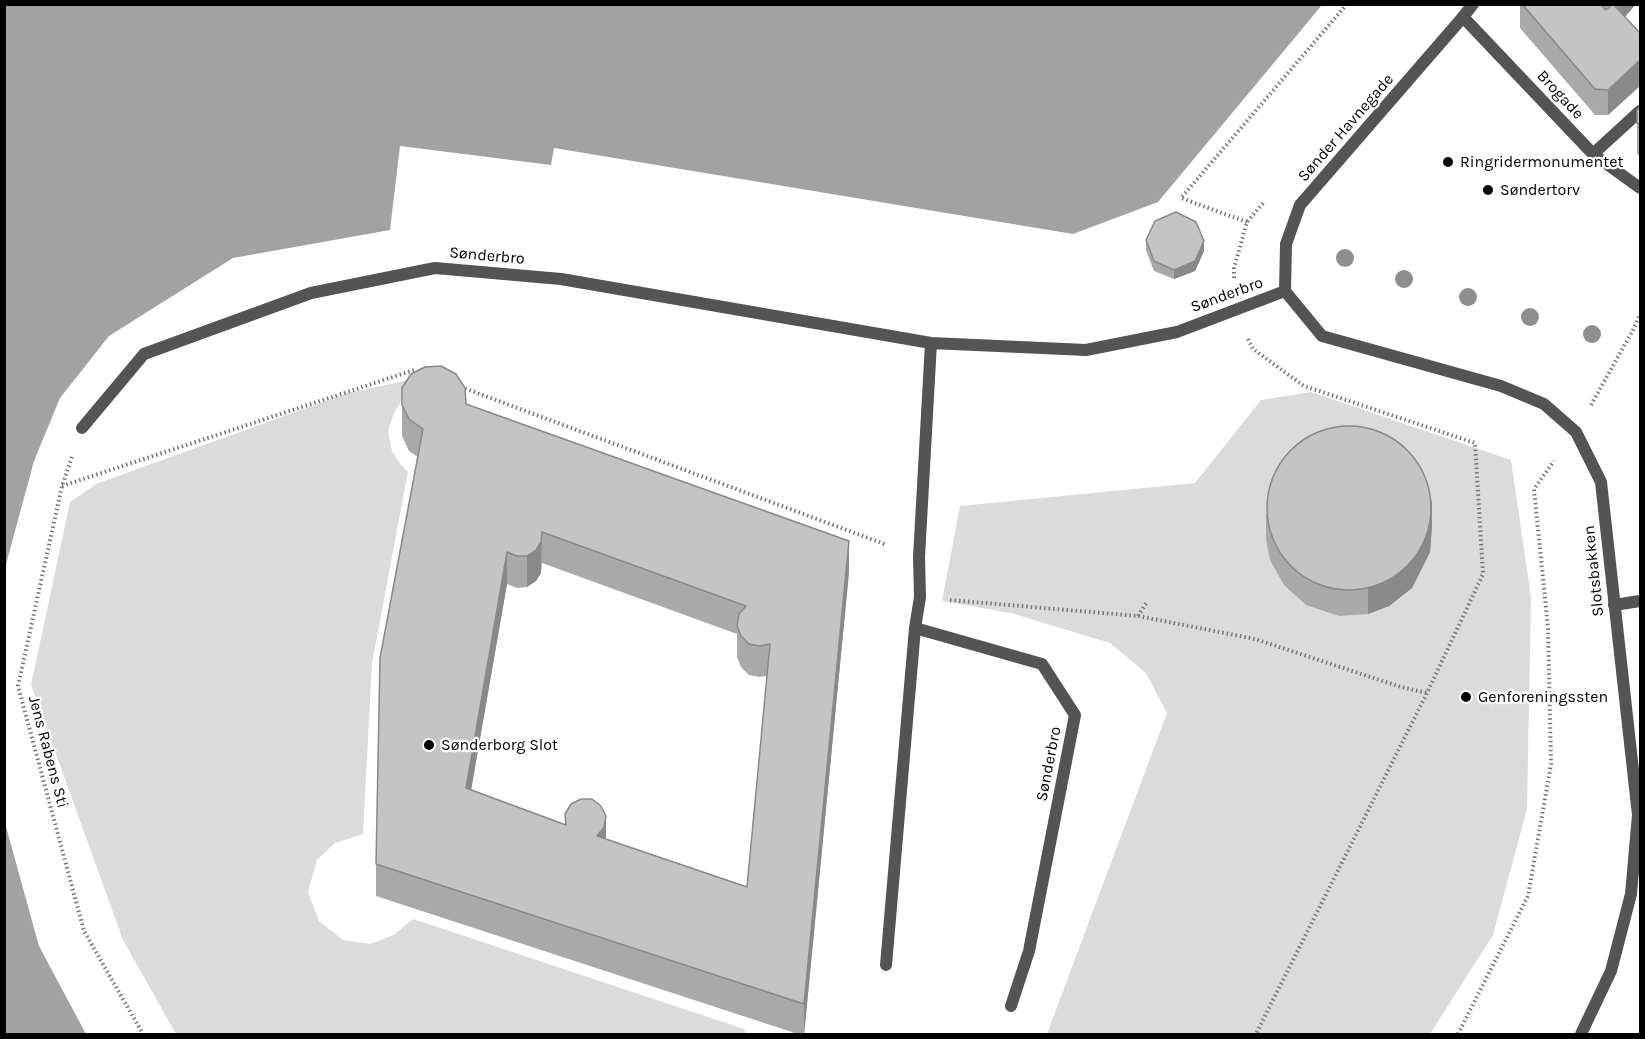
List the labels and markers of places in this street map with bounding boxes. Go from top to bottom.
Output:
place label: Ringridermonumentet [1460,152,1623,172]
marker: Ringridermonumentet [1441,155,1455,169]
place label: Søndertorv [1500,180,1580,200]
marker: Søndertorv [1481,183,1495,197]
place label: Genforeningssten [1478,687,1608,707]
marker: Genforeningssten [1459,690,1473,704]
place label: Sønderborg Slot [441,735,558,755]
marker: Sønderborg Slot [422,738,436,752]

